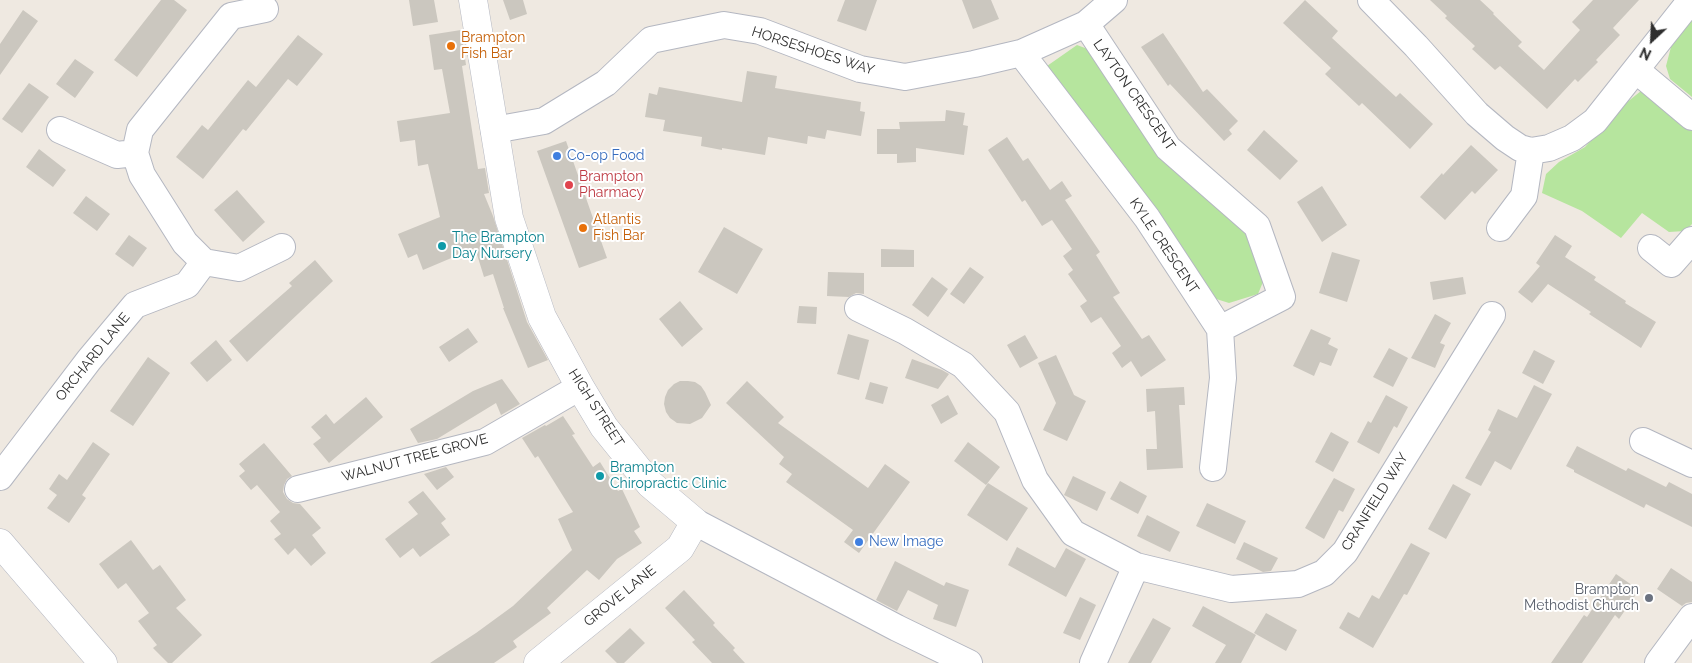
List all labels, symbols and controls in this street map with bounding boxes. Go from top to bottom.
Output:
north arrow [1627,15,1677,65]
street label: HORSESHOES WAY [749,23,877,79]
place label: Brampton Fish Bar [461,30,525,62]
street label: LAYTON CRESCENT [1089,36,1179,154]
marker: Brampton Fish Bar [445,40,457,52]
text: N [1637,44,1654,63]
place label: Co-op Food [567,148,645,164]
marker: Co-op Food [551,150,563,162]
place label: Brampton Pharmacy [579,169,644,202]
marker: Brampton Pharmacy [563,179,575,191]
street label: KYLE CRESCENT [1126,195,1202,297]
place label: Atlantis Fish Bar [593,212,645,244]
marker: Atlantis Fish Bar [577,222,589,234]
place label: The Brampton Day Nursery [452,230,545,262]
marker: The Brampton Day Nursery [436,240,448,252]
street label: ORCHARD LANE [52,309,134,405]
street label: HIGH STREET [565,366,627,450]
street label: WALNUT TREE GROVE [340,430,490,486]
street label: CRANFIELD WAY [1338,450,1412,554]
place label: Brampton Chiropractic Clinic [610,460,727,492]
marker: Brampton Chiropractic Clinic [594,470,606,482]
place label: New Image [869,534,944,550]
marker: New Image [853,536,865,548]
street label: GROVE LANE [581,562,659,630]
place label: Brampton Methodist Church [1524,582,1639,614]
marker: Brampton Methodist Church [1643,592,1655,604]

